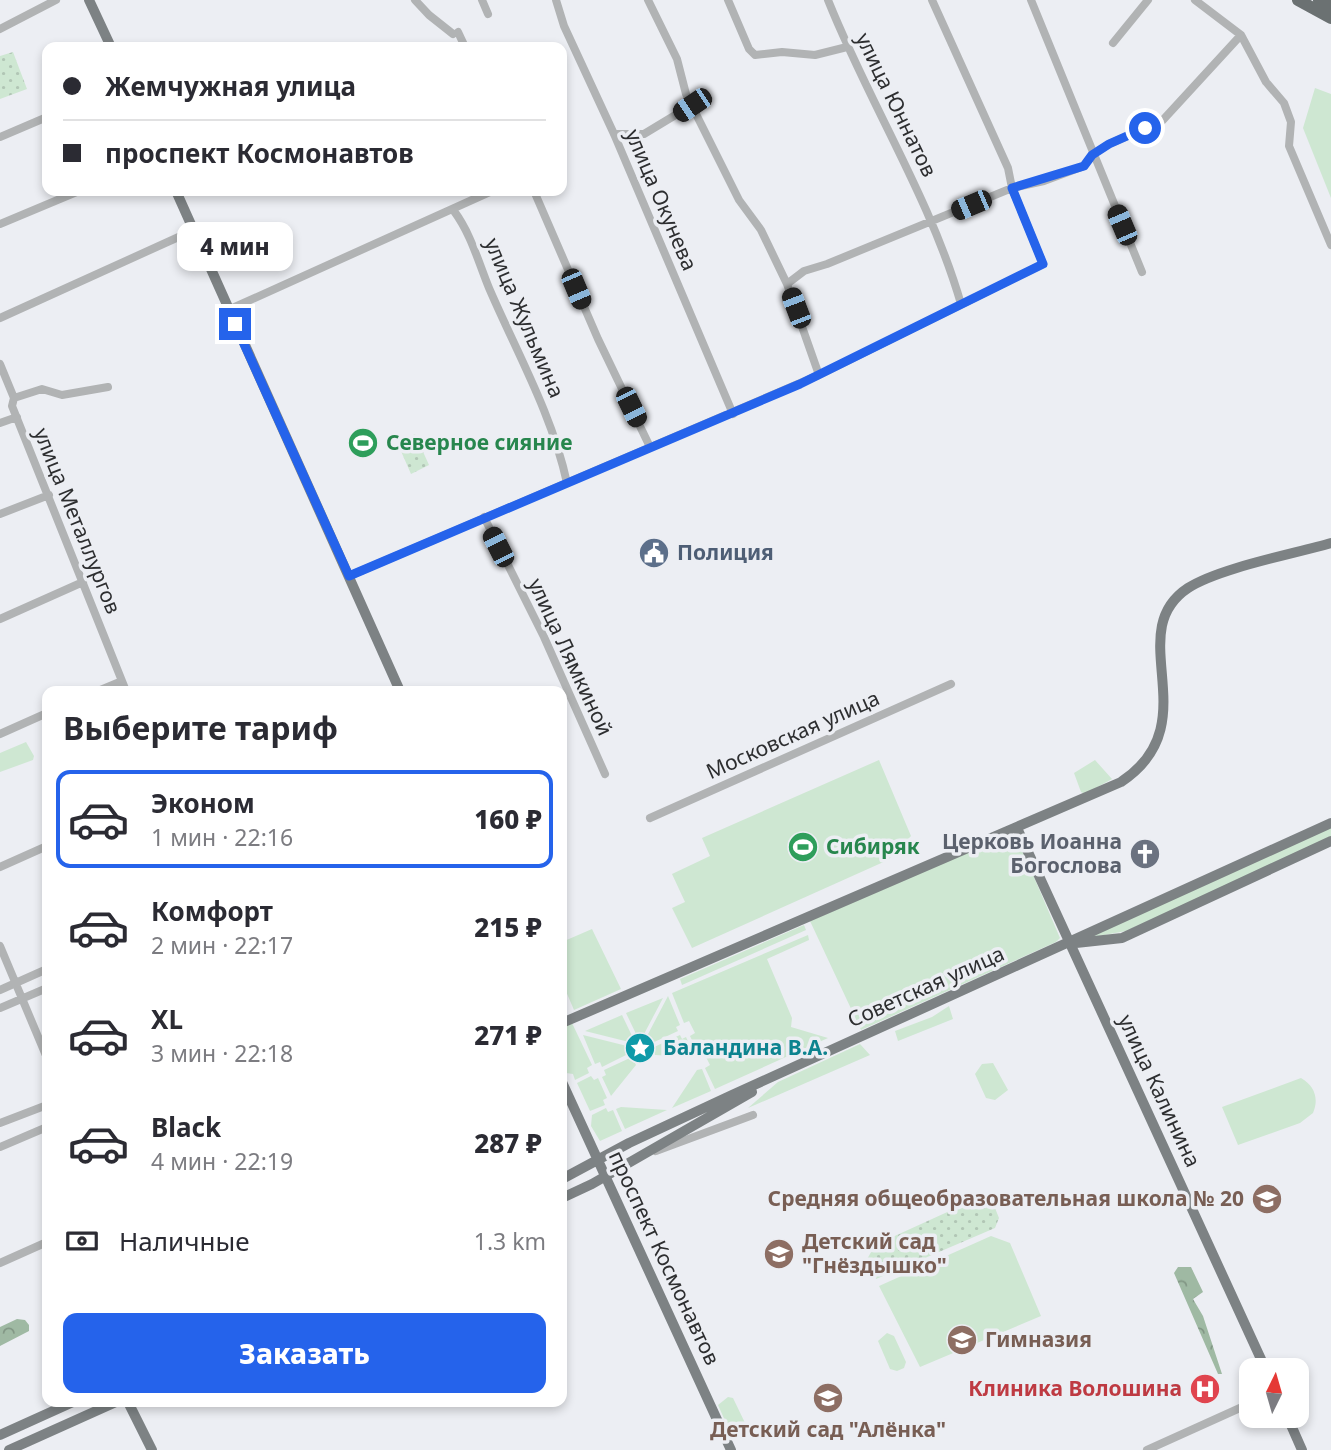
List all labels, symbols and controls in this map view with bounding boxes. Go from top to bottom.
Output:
street label: улица Юннатов [850,28,944,181]
text: Жемчужная улица [105,68,356,104]
car [669,85,716,125]
route start [1129,112,1161,144]
street label: улица Окунева [620,125,704,274]
text: проспект Космонавтов [105,135,414,171]
car [948,187,995,223]
car [1105,202,1140,248]
callout: 4 мин [177,222,293,272]
text: 4 мин [200,230,270,262]
street label: улица Жульмина [479,233,571,402]
car [559,266,594,312]
car [779,285,814,331]
route end [219,308,251,340]
car [613,384,650,430]
street label: улица Металлургов [28,423,128,618]
sports icon: Северное сияние [346,426,380,460]
place label: Северное сияние [386,428,573,456]
car [480,524,517,570]
public building icon: Полиция [637,536,671,570]
place label: Полиция [677,538,774,566]
street label: улица Лямкиной [522,573,620,740]
street label: Московская улица [702,683,884,785]
text: Выберите тариф [63,706,338,749]
text: Эконом [151,785,255,821]
icon: car [67,788,130,851]
text: 160 ₽ [474,801,542,837]
text: 1 мин · 22:16 [151,821,293,853]
place label: Церковь Иоанна Богослова [942,827,1122,879]
sports icon: Сибиряк [786,830,820,864]
place label: Сибиряк [826,832,920,860]
church icon: Церковь Иоанна Богослова [1128,837,1162,871]
text: Комфорт [151,893,273,929]
icon: car [67,896,130,959]
text: 215 ₽ [474,909,542,945]
text: 2 мин · 22:17 [151,929,293,961]
street label: Советская улица [843,939,1008,1033]
text: XL [151,1001,183,1037]
icon: car [67,1004,130,1067]
street label: улица Калинина [1112,1010,1208,1171]
text: 271 ₽ [474,1017,542,1053]
place icon: Баландина В.А. [623,1031,657,1065]
place label: Баландина В.А. [663,1033,828,1061]
text: 3 мин · 22:18 [151,1037,293,1069]
text: Black [151,1109,221,1145]
icon: car [67,1112,130,1175]
text: 287 ₽ [474,1125,542,1161]
text: 4 мин · 22:19 [151,1145,293,1177]
street label: проспект Космонавтов [603,1146,727,1369]
school or university icon: Средняя общеобразовательная школа № 20 [1250,1182,1284,1216]
place label: Средняя общеобразовательная школа № 20 [768,1184,1244,1212]
icon: cash [63,1222,101,1260]
text: Наличные [119,1223,250,1259]
text: 1.3 km [474,1225,546,1257]
place label: Детский сад "Гнёздышко" [802,1227,947,1279]
school or university icon: Детский сад "Гнёздышко" [762,1237,796,1271]
button: Заказать [63,1313,546,1393]
school or university icon: Гимназия [945,1323,979,1357]
place label: Гимназия [985,1325,1092,1353]
north arrow [1239,1358,1309,1428]
map controls [1239,1358,1309,1428]
hospital icon: Клиника Волошина [1188,1372,1222,1406]
place label: Клиника Волошина [968,1374,1182,1402]
school or university icon: Детский сад "Алёнка" [811,1381,845,1415]
place label: Детский сад "Алёнка" [710,1415,946,1443]

